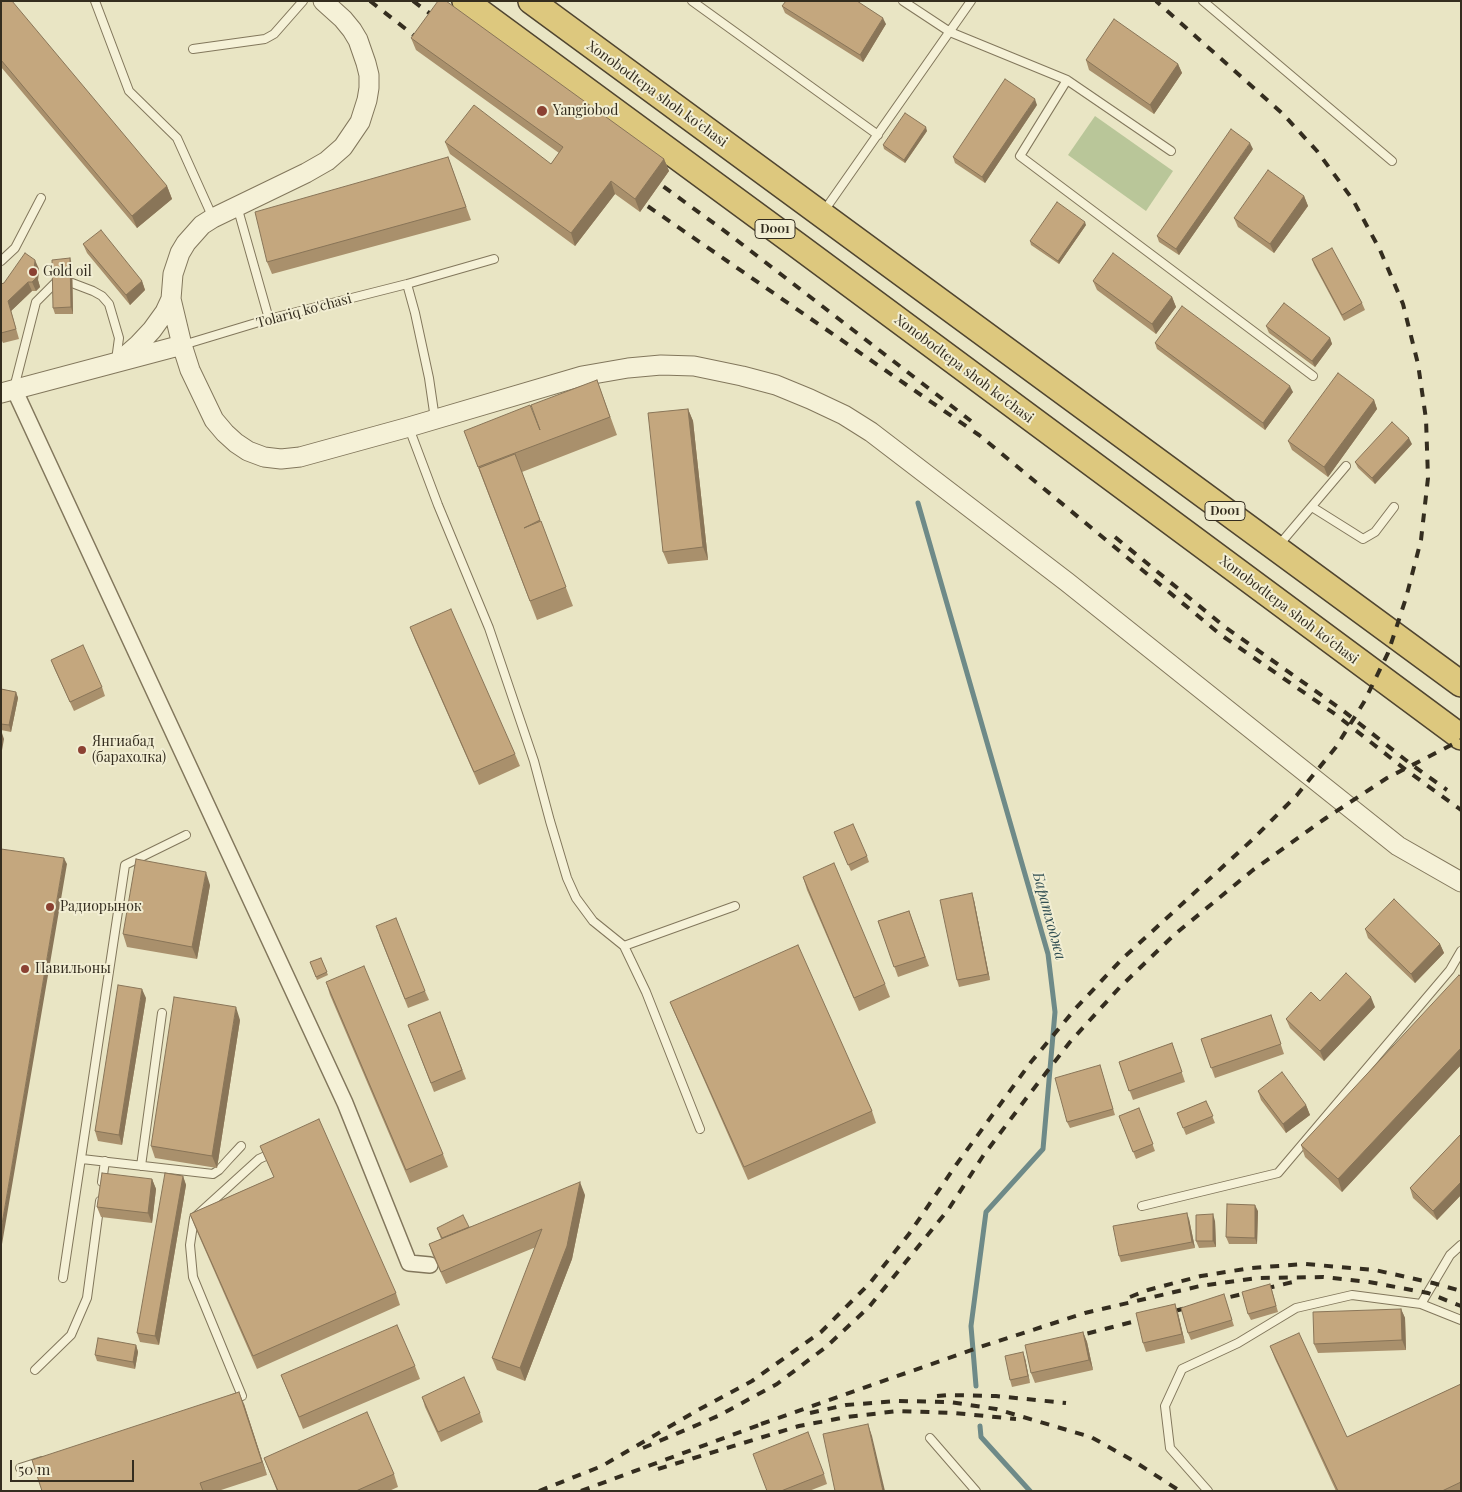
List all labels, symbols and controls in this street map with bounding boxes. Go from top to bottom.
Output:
street label: Xonobodtepa shoh ko'chasi [583,37,731,151]
place label: Yangiobod [553,103,618,119]
marker: Yangiobod [535,104,549,118]
road number: D001 [755,220,795,238]
place label: Gold oil [43,264,92,280]
marker: Gold oil [27,266,39,278]
street label: Tolariq ko'chasi [255,290,353,332]
street label: Xonobodtepa shoh ko'chasi [891,311,1037,427]
road number: D001 [1205,502,1245,520]
street label: Xonobodtepa shoh ko'chasi [1216,552,1362,668]
place label: Янгиабад (барахолка) [92,734,166,766]
marker: Янгиабад (барахолка) [76,744,88,756]
water label: Баратходжа [1029,870,1069,962]
place label: Радиорынок [60,899,142,915]
marker: Радиорынок [44,901,56,913]
place label: Павильоны [35,961,111,977]
marker: Павильоны [19,963,31,975]
scale bar [12,1450,136,1482]
text: 50 m [18,1459,50,1479]

